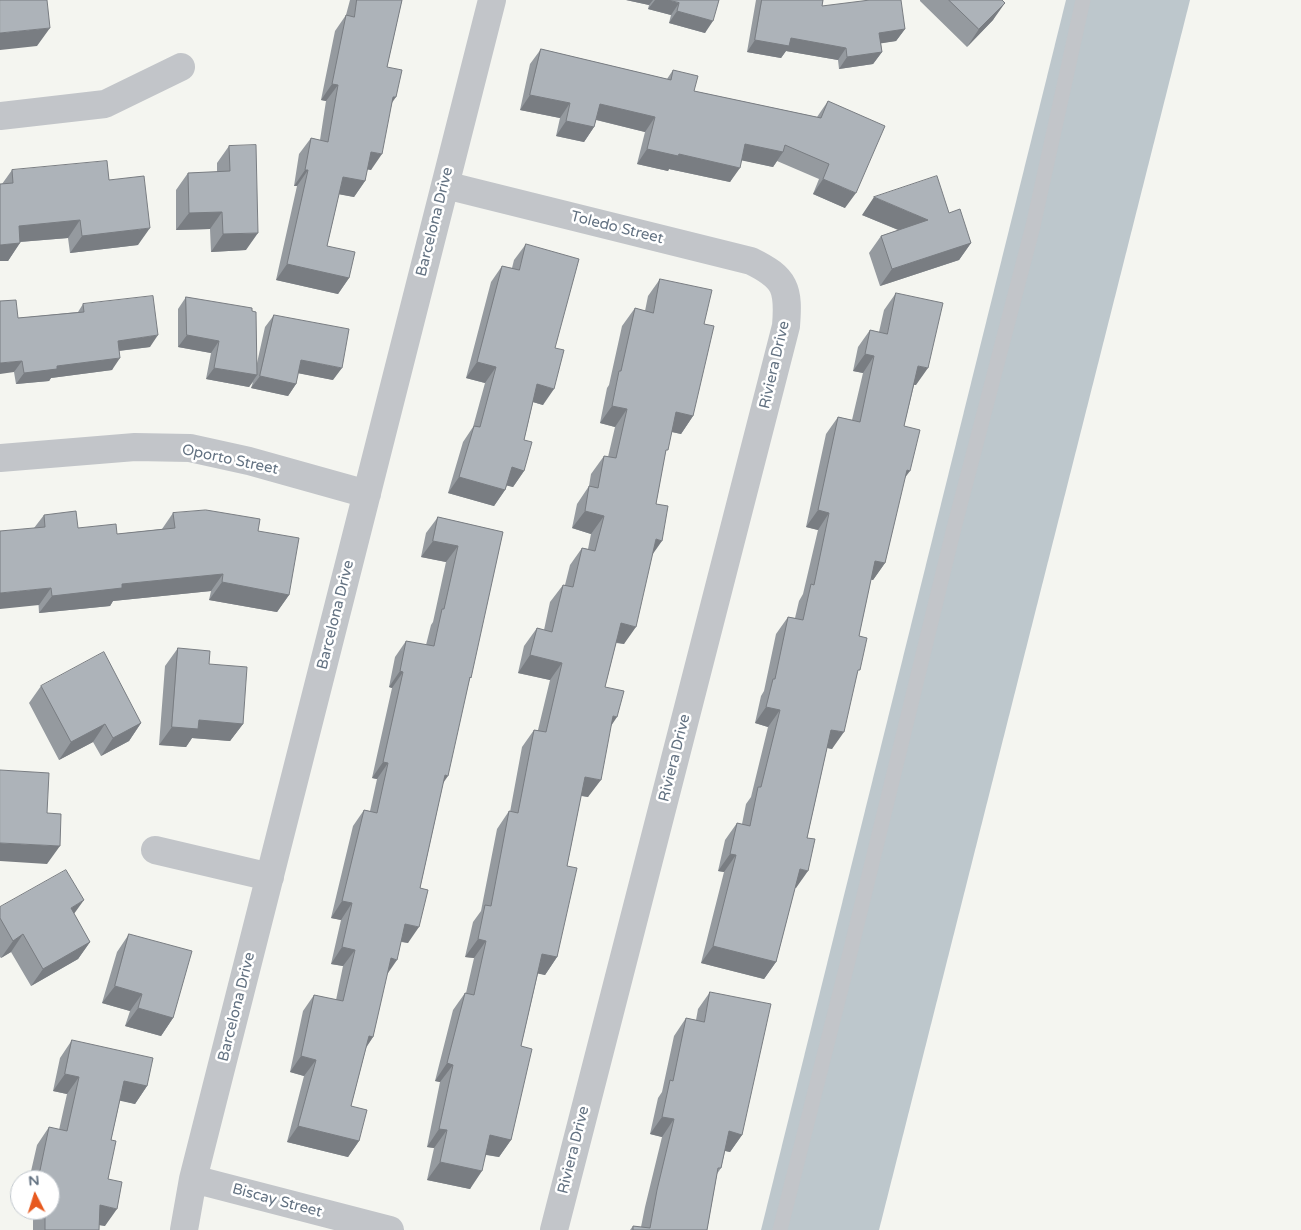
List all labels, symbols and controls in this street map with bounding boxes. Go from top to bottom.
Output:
street label: Barcelona Drive [413,165,457,279]
street label: Toledo Street [569,208,665,248]
street label: Riviera Drive [756,319,794,411]
street label: Oporto Street [180,441,280,479]
street label: Barcelona Drive [314,558,358,672]
street label: Riviera Drive [655,712,695,804]
street label: Barcelona Drive [215,950,259,1064]
street label: Riviera Drive [554,1104,594,1196]
north arrow [10,1170,60,1220]
text: N [27,1172,40,1190]
street label: Biscay Street [230,1180,324,1222]

